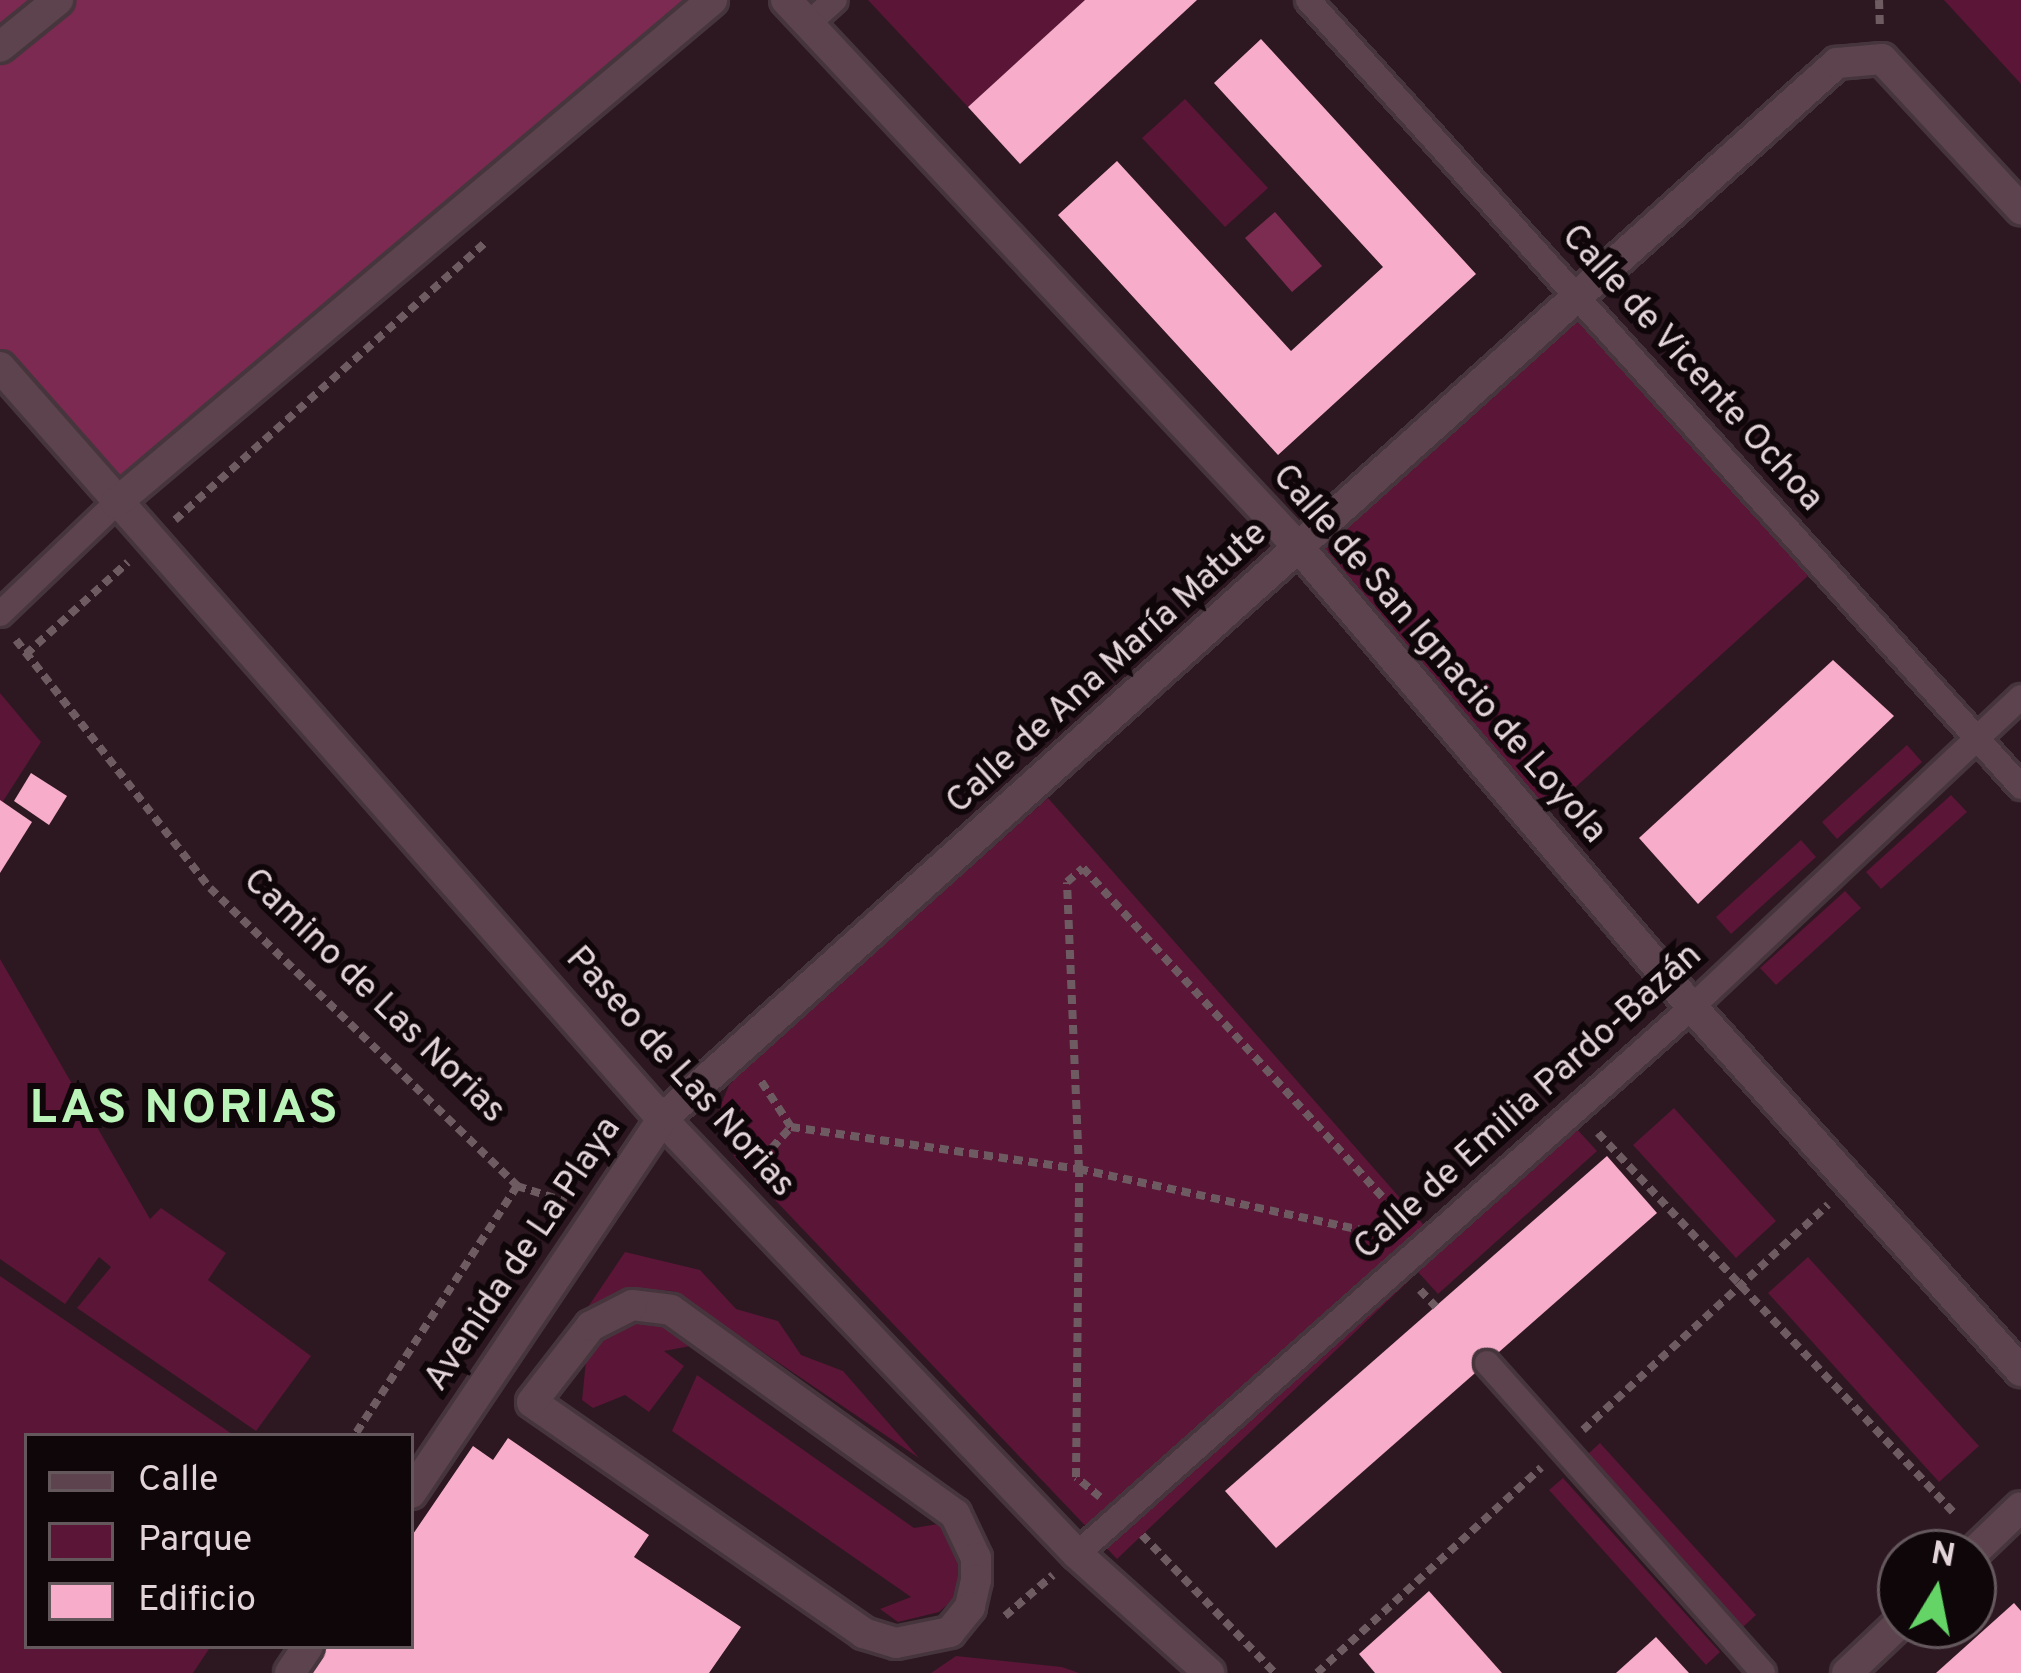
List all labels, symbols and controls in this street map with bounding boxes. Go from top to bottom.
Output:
street label: Calle de Vicente Ochoa [1550,216,1832,522]
street label: Calle de San Ignacio de Loyola [1261,456,1615,854]
street label: Calle de Ana María Matute [938,513,1278,825]
street label: Camino de Las Norias [233,860,513,1134]
street label: Calle de Emilia Pardo-Bazán [1346,935,1712,1271]
street label: Paseo de Las Norias [555,939,803,1207]
district label: LAS NORIAS [30,1082,340,1140]
street label: Avenida de La Playa [416,1110,632,1400]
legend [24,1433,414,1649]
text: Calle [138,1458,218,1504]
text: Parque [138,1518,252,1564]
north arrow [1877,1529,1997,1649]
text: N [1927,1534,1958,1579]
text: Edificio [138,1578,256,1624]

